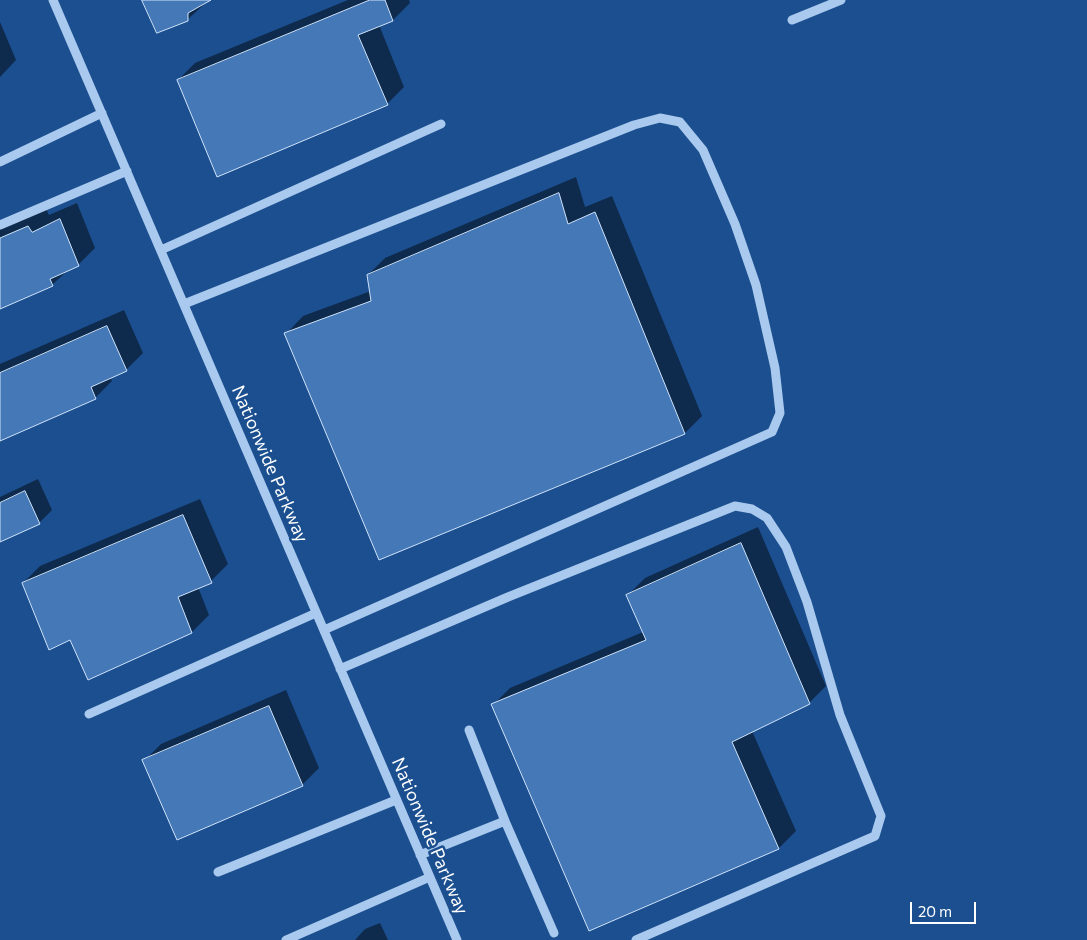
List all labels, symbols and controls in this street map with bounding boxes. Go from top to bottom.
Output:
street label: Nationwide Parkway [227,382,313,546]
street label: Nationwide Parkway [387,754,473,918]
scale bar [912,892,978,924]
text: 20 m [918,902,952,920]

